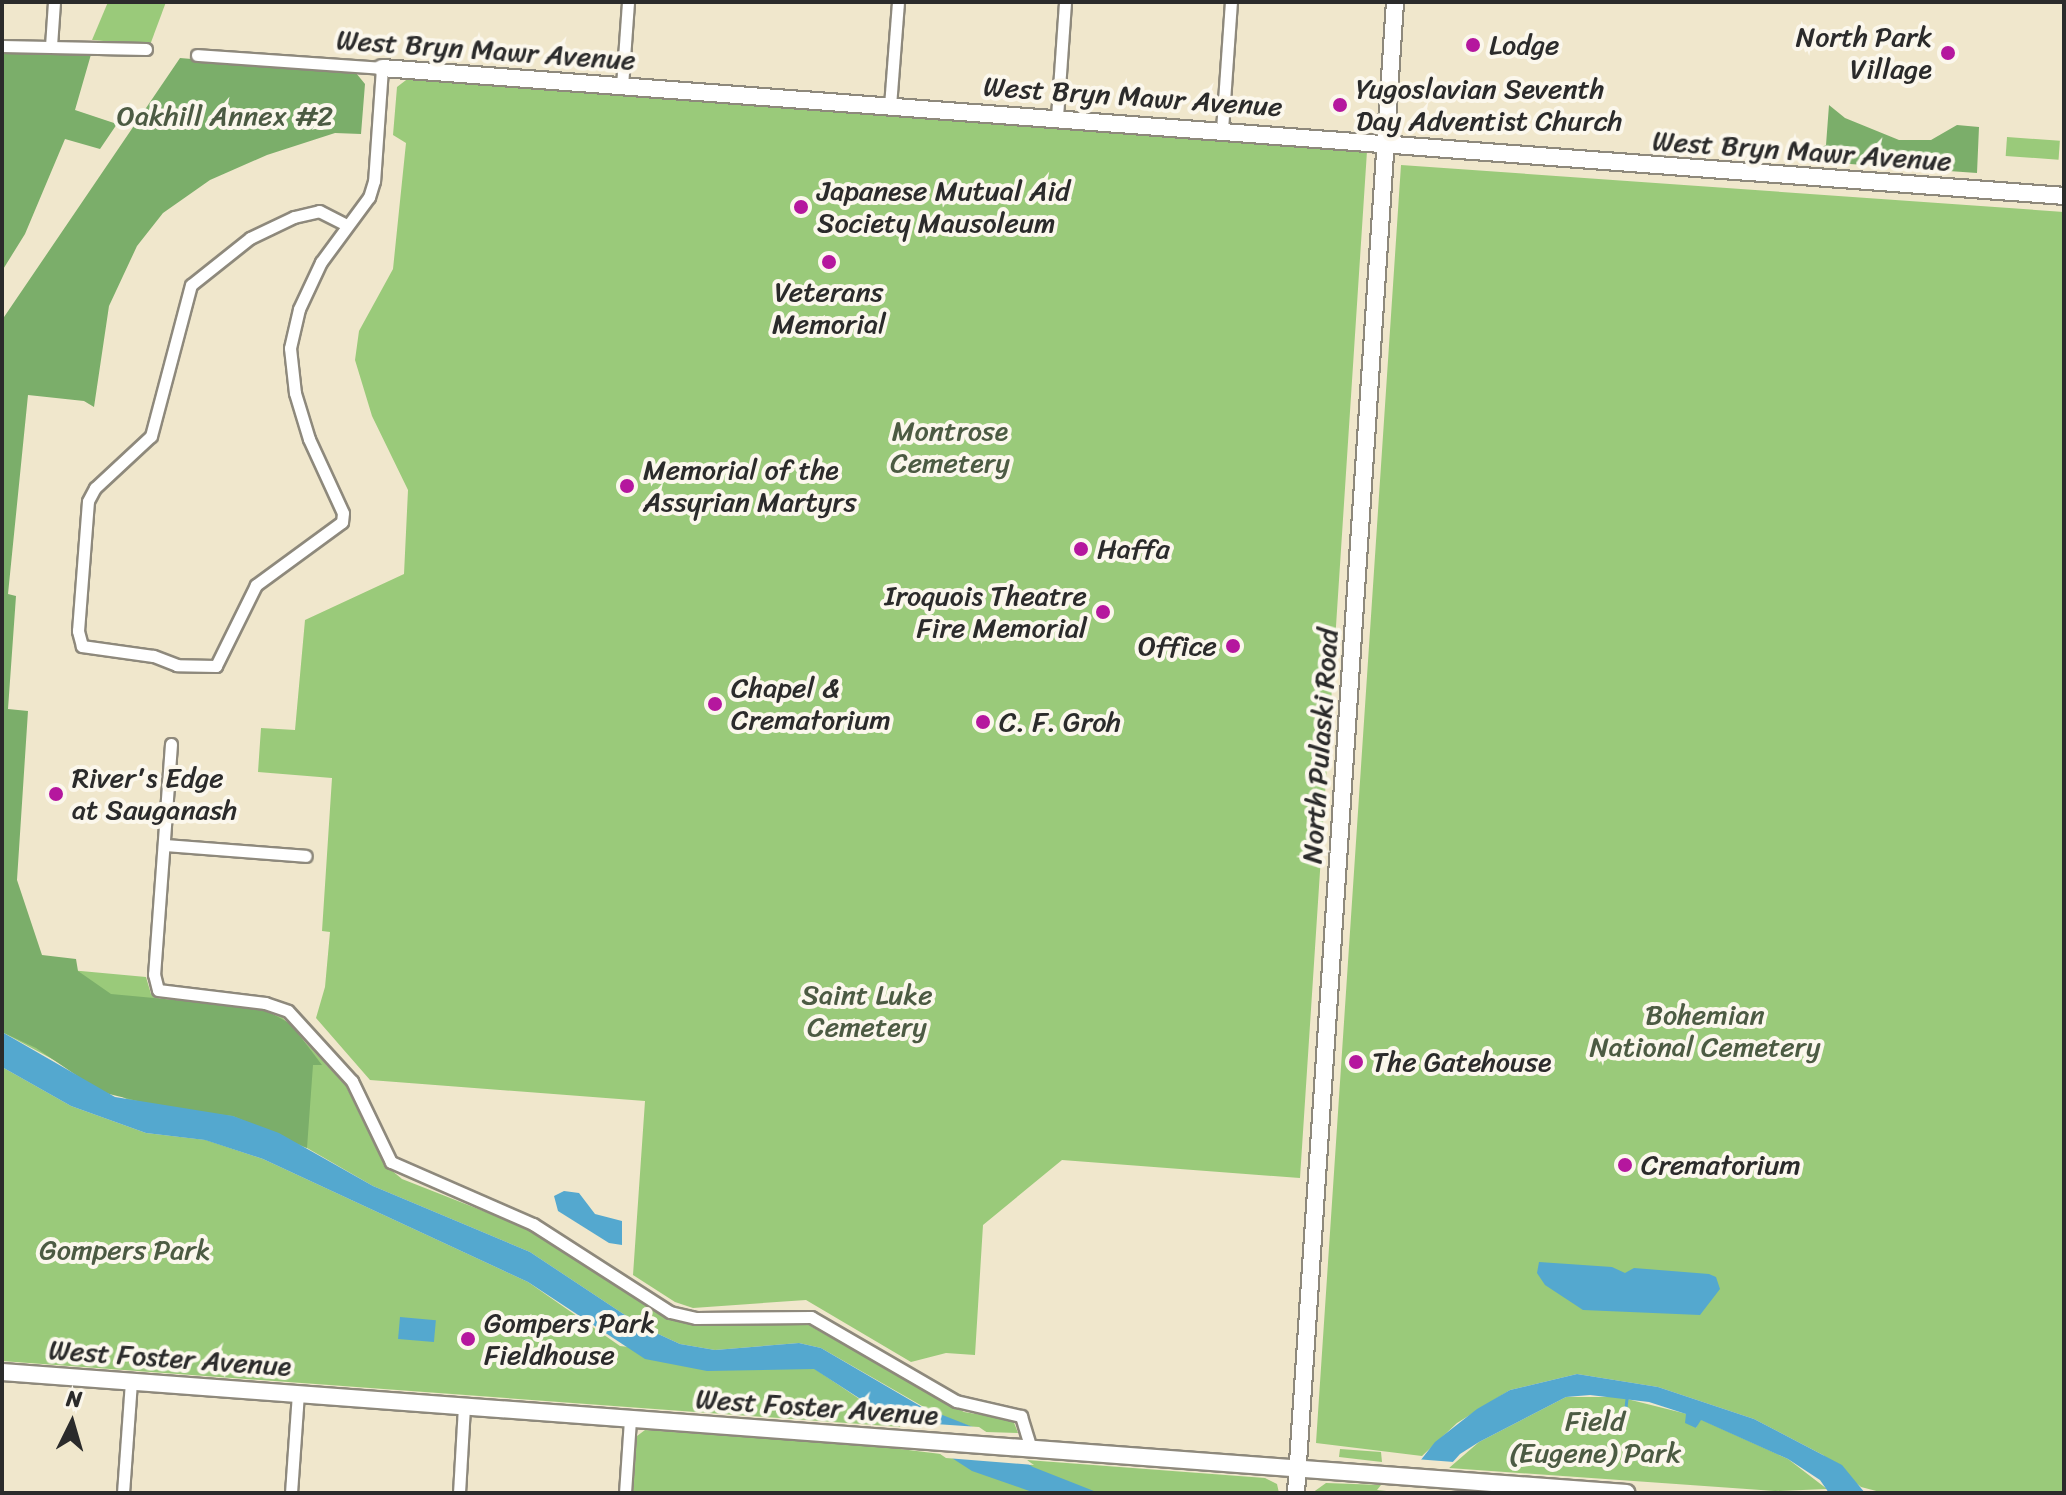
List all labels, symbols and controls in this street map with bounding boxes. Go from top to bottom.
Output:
place label: North Park Village [1795,20,1932,86]
street label: West Bryn Mawr Avenue [336,23,636,77]
place label: Lodge [1489,28,1559,62]
marker: Lodge [1464,36,1482,54]
marker: North Park Village [1939,44,1957,62]
street label: West Bryn Mawr Avenue [983,70,1283,124]
place label: Yugoslavian Seventh Day Adventist Church [1356,72,1623,138]
marker: Yugoslavian Seventh Day Adventist Church [1331,96,1349,114]
park label: Oakhill Annex #2 [117,99,333,133]
street label: West Bryn Mawr Avenue [1652,124,1952,178]
place label: Japanese Mutual Aid Society Mausoleum [817,174,1070,240]
marker: Japanese Mutual Aid Society Mausoleum [792,198,810,216]
marker: Veterans Memorial [820,253,838,271]
place label: Veterans Memorial [772,275,886,341]
park label: Montrose Cemetery [890,414,1010,480]
place label: Memorial of the Assyrian Martyrs [643,453,856,519]
marker: Memorial of the Assyrian Martyrs [618,477,636,495]
place label: Haffa [1097,532,1170,566]
marker: Haffa [1072,540,1090,558]
place label: Iroquois Theatre Fire Memorial [885,579,1087,645]
marker: Iroquois Theatre Fire Memorial [1094,603,1112,621]
street label: North Pulaski Road [1295,627,1345,865]
place label: Office [1138,629,1217,663]
marker: Office [1224,637,1242,655]
place label: Chapel & Crematorium [731,671,891,737]
marker: Chapel & Crematorium [706,695,724,713]
place label: C. F. Groh [999,705,1118,739]
marker: C. F. Groh [974,713,992,731]
place label: River's Edge at Sauganash [72,761,236,827]
marker: River's Edge at Sauganash [47,785,65,803]
park label: Saint Luke Cemetery [801,978,933,1044]
park label: Bohemian National Cemetery [1589,998,1821,1064]
place label: The Gatehouse [1372,1045,1551,1079]
marker: The Gatehouse [1347,1053,1365,1071]
place label: Crematorium [1641,1148,1801,1182]
marker: Crematorium [1616,1156,1634,1174]
park label: Gompers Park [39,1233,211,1267]
place label: Gompers Park Fieldhouse [484,1306,655,1372]
marker: Gompers Park Fieldhouse [459,1330,477,1348]
street label: West Foster Avenue [46,1333,294,1383]
text: N [65,1379,83,1419]
street label: West Foster Avenue [693,1382,941,1432]
north arrow [32,1383,112,1463]
park label: Field (Eugene) Park [1509,1404,1681,1470]

